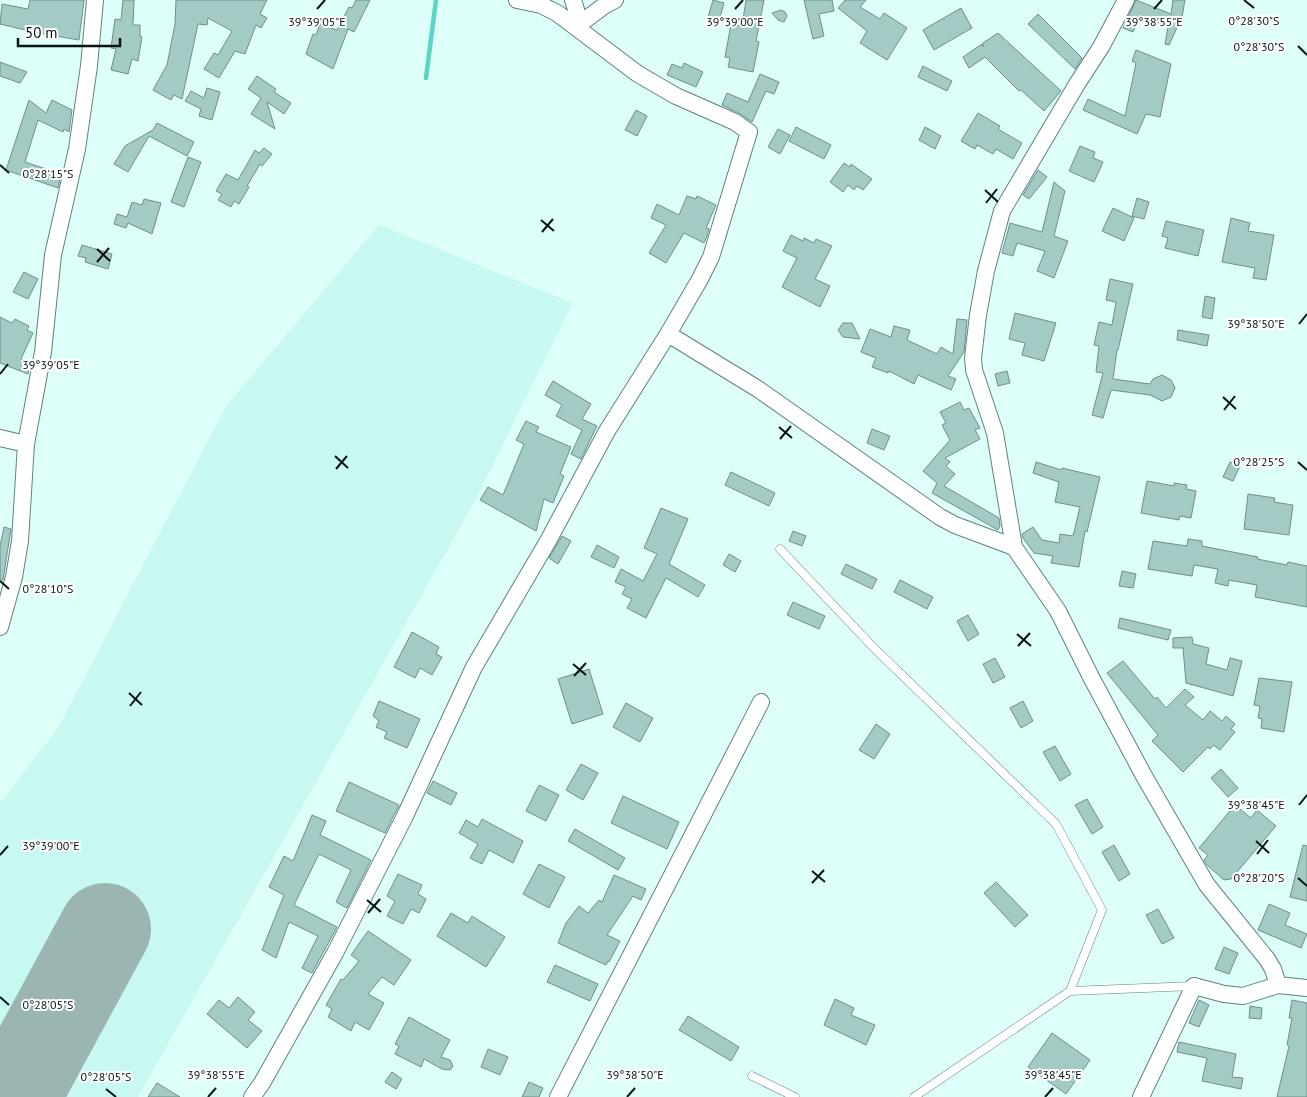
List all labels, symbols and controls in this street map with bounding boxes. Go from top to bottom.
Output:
text: 0°28'30"S [1229,13,1279,28]
text: 39°39'05"E [288,14,346,29]
text: 39°39'00"E [706,14,764,29]
text: 39°38'55"E [1125,14,1183,29]
scale bar [18,15,120,47]
text: 50 m [25,23,58,42]
text: 0°28'30"S [1234,39,1284,54]
text: 0°28'15"S [23,166,73,181]
text: 39°38'50"E [1227,316,1285,331]
text: 39°39'05"E [22,357,80,372]
text: 0°28'25"S [1234,454,1284,469]
text: 0°28'10"S [23,581,73,596]
text: 39°38'45"E [1227,797,1285,812]
text: 39°39'00"E [22,838,80,853]
text: 0°28'20"S [1234,870,1284,885]
text: 0°28'05"S [23,997,73,1012]
text: 39°38'55"E [187,1067,245,1082]
text: 39°38'50"E [606,1067,664,1082]
text: 39°38'45"E [1024,1067,1082,1082]
text: 0°28'05"S [81,1069,131,1084]

